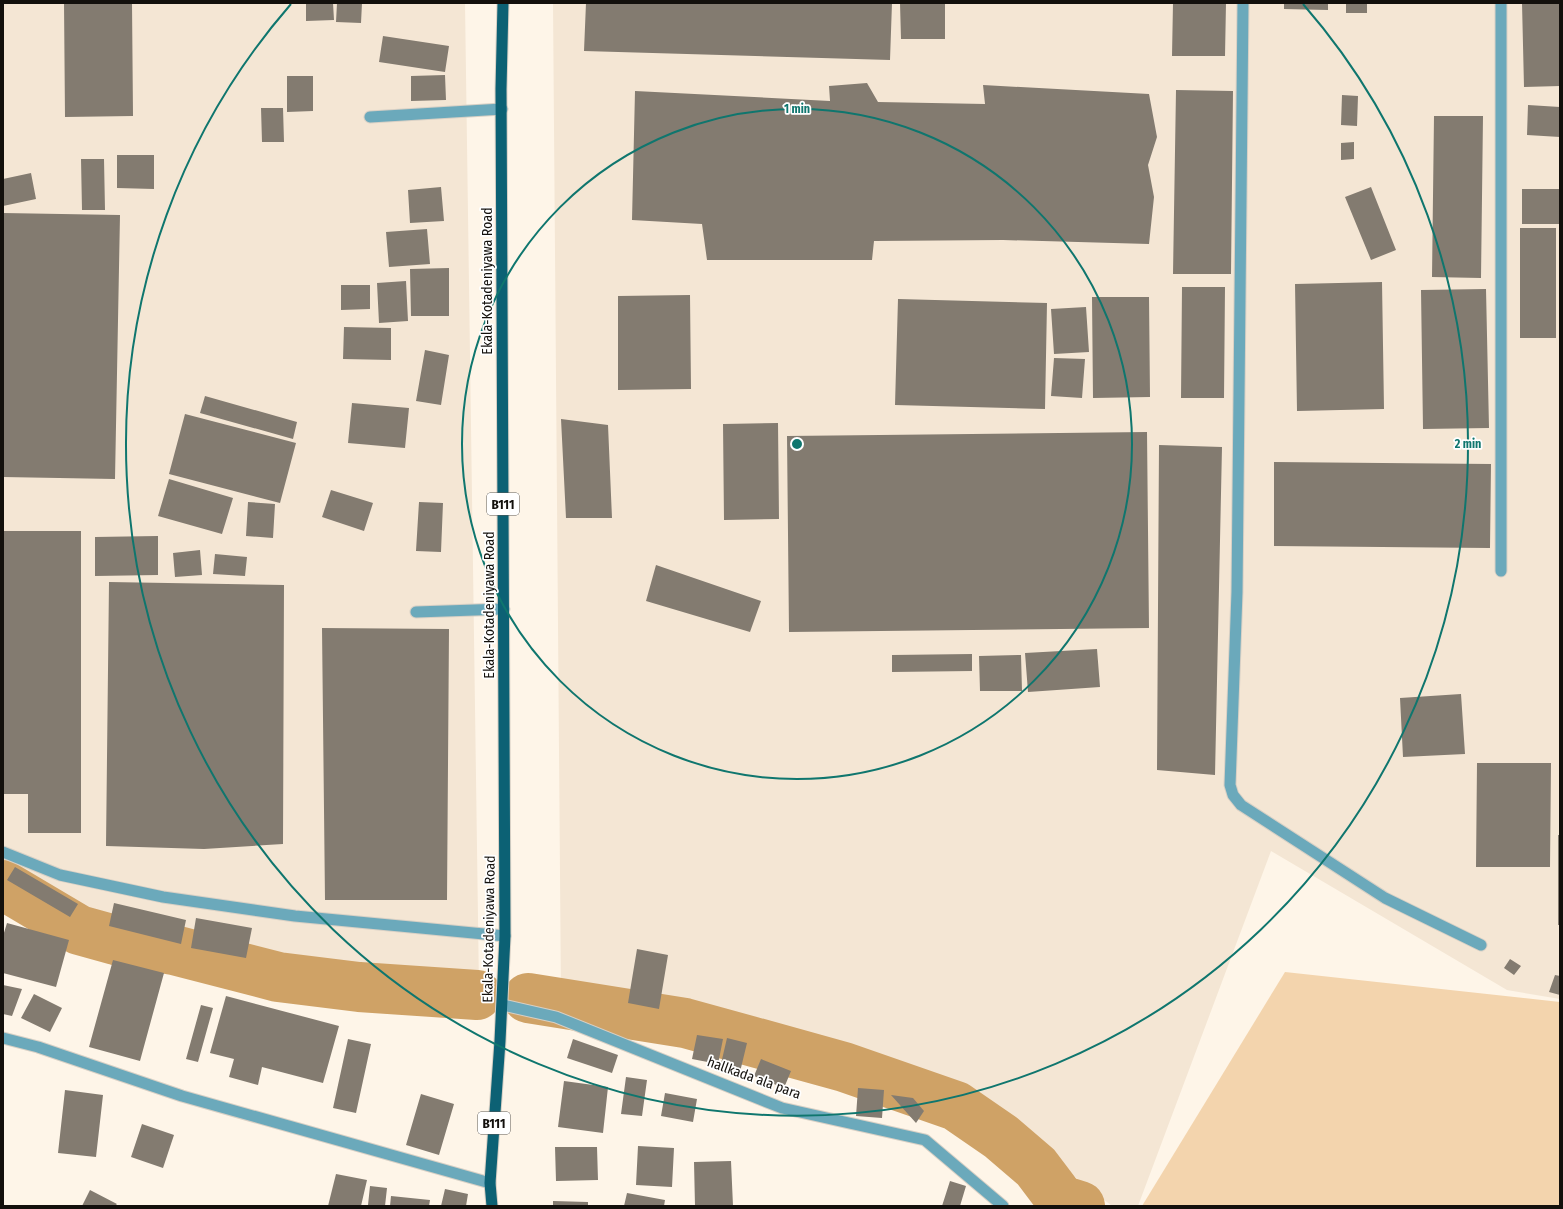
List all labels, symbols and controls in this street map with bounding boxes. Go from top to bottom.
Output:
text: 1 min [784,102,810,116]
street label: Ekala-Kotadeniyawa Road [479,207,496,355]
centre of rings [790,437,804,451]
text: 2 min [1454,437,1481,451]
road number: B111 [487,493,519,515]
street label: Ekala-Kotadeniyawa Road [481,531,498,679]
street label: Ekala-Kotadeniyawa Road [479,855,499,1003]
street label: hallkada ala para [705,1053,803,1103]
road number: B111 [478,1112,510,1134]

